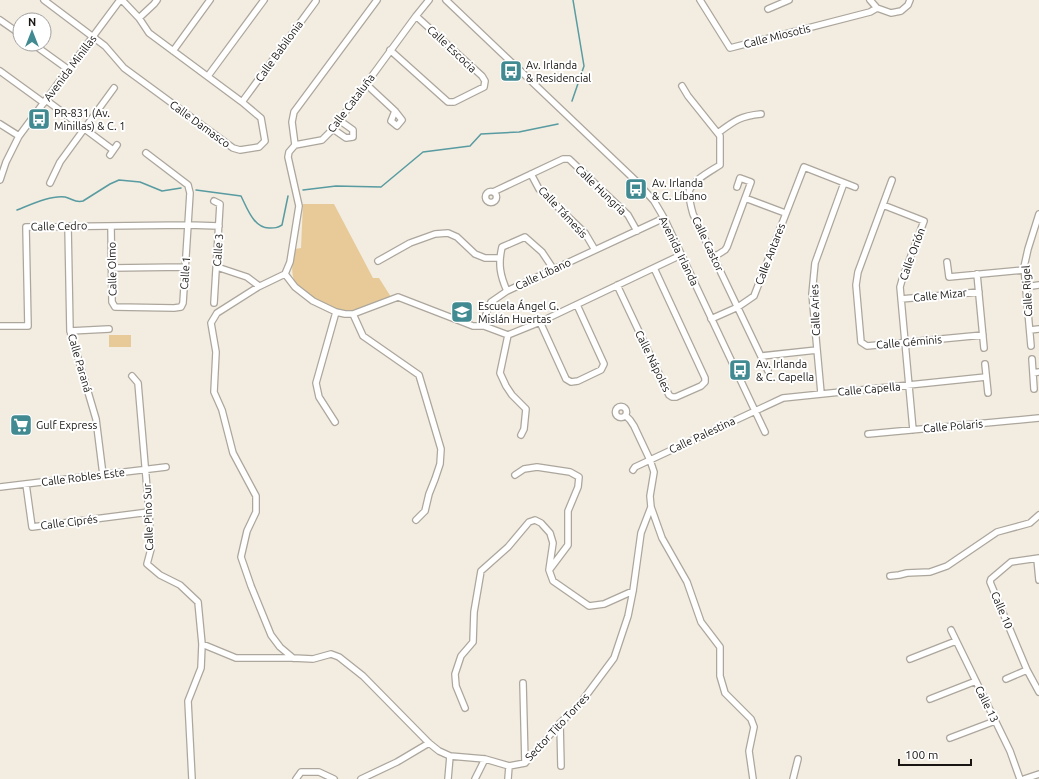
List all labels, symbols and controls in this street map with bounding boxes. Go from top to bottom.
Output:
north arrow [12,12,52,52]
text: N [28,16,36,28]
street label: Calle Babilonia [253,18,305,84]
street label: Calle Miosotis [742,22,812,50]
street label: Calle Escocia [425,23,479,75]
street label: Avenida Minillas [41,33,99,103]
bus stop icon: Av. Irlanda & Residencial [498,58,524,84]
place label: Av. Irlanda & Residencial [526,59,591,84]
street label: Calle Cataluña [325,71,377,135]
street label: Calle Damasco [168,98,232,150]
bus stop icon: PR-831 (Av. Minillas) & C. 1 [26,106,52,132]
place label: PR-831 (Av. Minillas) & C. 1 [54,107,125,133]
street label: Calle Hungría [573,163,629,217]
bus stop icon: Av. Irlanda & C. Líbano [623,176,649,202]
place label: Av. Irlanda & C. Líbano [652,177,707,202]
street label: Calle Támesis [536,184,590,240]
street label: Avenida Irlanda [657,214,701,288]
street label: Calle Gastor [690,215,726,274]
street label: Calle Cedro [31,220,87,232]
street label: Calle Antares [753,221,787,287]
street label: Calle Orión [897,226,927,282]
street label: Calle 3 [211,233,225,267]
street label: Calle Olmo [106,242,118,296]
street label: Calle 1 [178,256,192,290]
street label: Calle Líbano [513,256,573,292]
street label: Calle Rigel [1020,265,1034,317]
street label: Calle Aries [808,284,822,336]
street label: Calle Mizar [913,286,968,304]
school or university icon: Escuela Ángel G. Mislán Huertas [449,299,475,325]
place label: Escuela Ángel G. Mislán Huertas [478,299,559,325]
street label: Calle Nápoles [633,328,673,394]
street label: Calle Paraná [66,332,94,394]
street label: Calle Géminis [876,333,943,351]
bus stop icon: Av. Irlanda & C. Capella [727,357,753,383]
place label: Av. Irlanda & C. Capella [756,358,814,383]
street label: Calle Capella [837,380,901,398]
supermarket icon: Gulf Express [8,412,34,438]
street label: Calle Palestina [667,414,737,456]
street label: Calle Polaris [923,417,984,435]
place label: Gulf Express [36,419,97,431]
street label: Calle Robles Este [41,466,125,488]
street label: Calle Pino Sur [141,482,155,551]
street label: Calle Ciprés [40,513,99,531]
street label: Calle 10 [989,590,1015,630]
street label: Calle 13 [973,684,1001,724]
street label: Sector Tito Torres [523,691,592,763]
scale bar [899,741,971,767]
text: 100 m [905,748,938,761]

